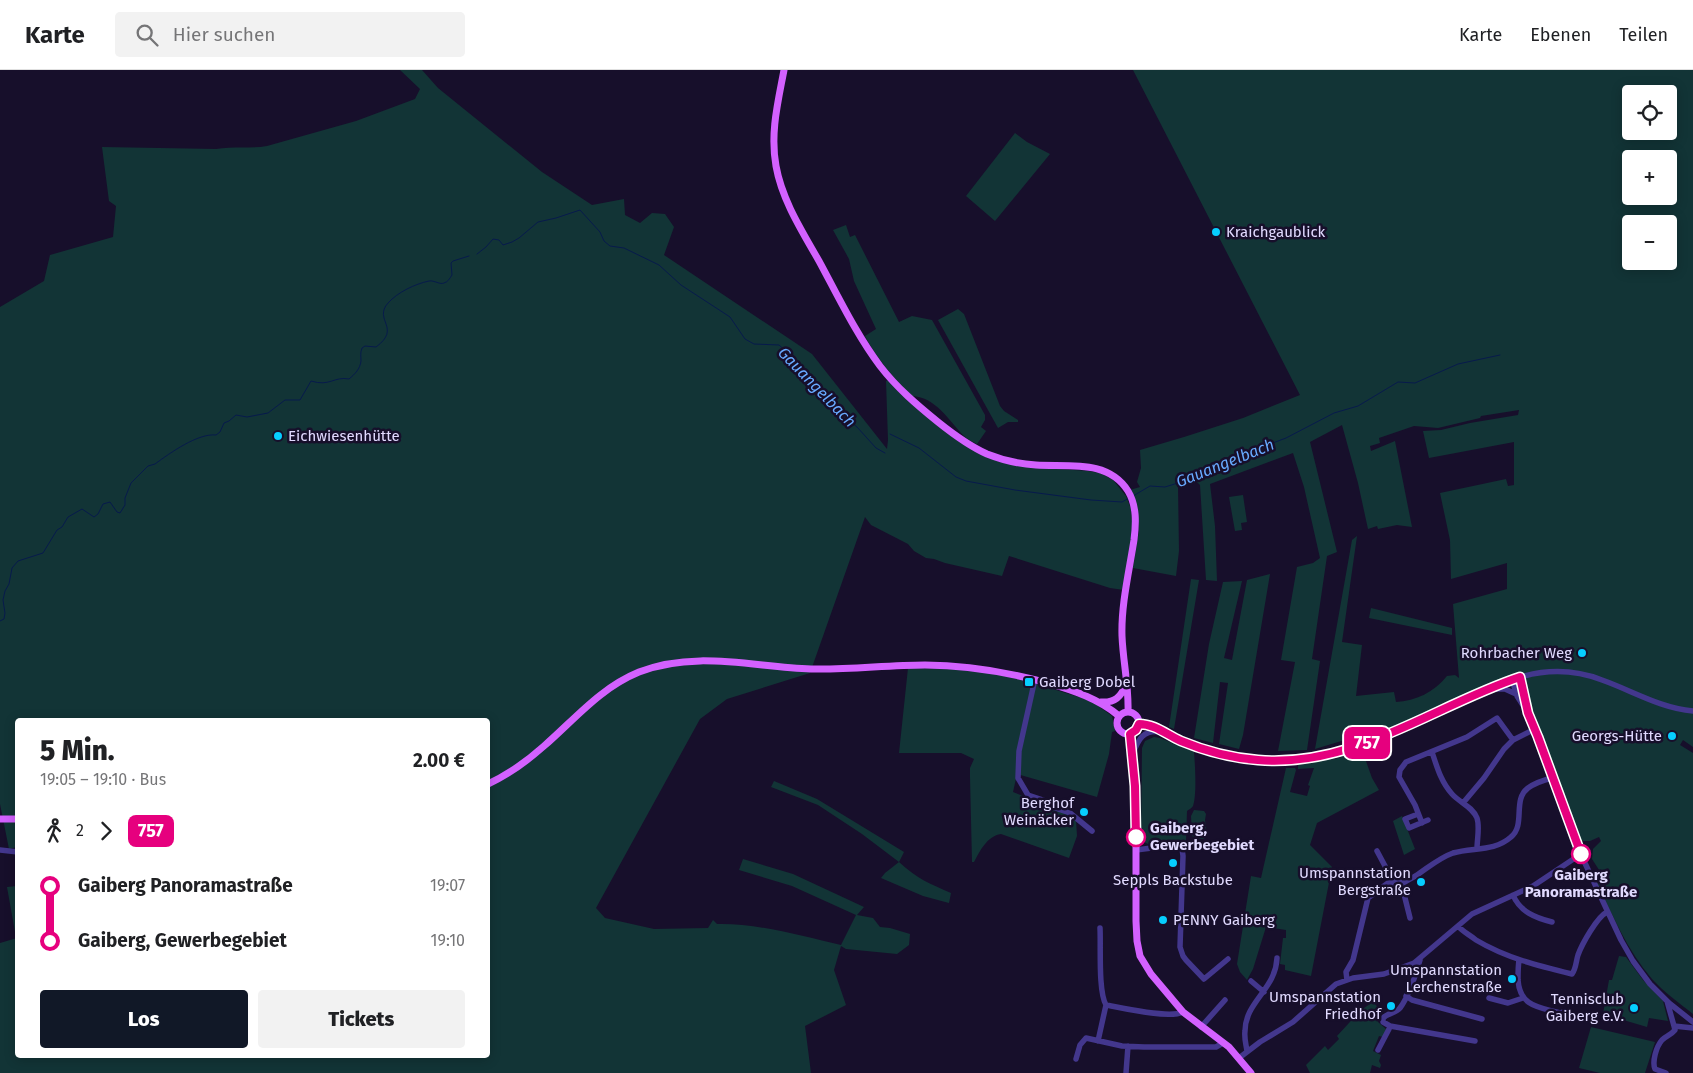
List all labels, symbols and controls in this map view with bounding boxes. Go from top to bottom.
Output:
search box [115,12,465,57]
text: Karte [25,21,85,49]
icon: search [133,21,161,49]
text: Hier suchen [173,23,275,46]
text: Karte [1459,24,1502,46]
text: Ebenen [1530,24,1591,46]
text: Teilen [1619,24,1668,46]
map controls [1622,85,1677,270]
button: locate [1622,85,1677,140]
button: + [1622,150,1677,205]
button: − [1622,215,1677,270]
place label: Kraichgaublick [1226,223,1326,241]
marker: Kraichgaublick [1210,226,1222,238]
water label: Gauangelbach [774,343,860,431]
place label: Eichwiesenhütte [288,427,400,445]
marker: Eichwiesenhütte [272,430,284,442]
water label: Gauangelbach [1173,435,1277,491]
place label: Rohrbacher Weg [1461,644,1572,662]
marker: Rohrbacher Weg [1576,647,1588,659]
place label: Gaiberg Dobel [1039,673,1136,691]
marker: Gaiberg Dobel [1023,676,1035,688]
line badge: 757 [1338,727,1396,759]
place label: Georgs-Hütte [1572,727,1662,745]
marker: Georgs-Hütte [1666,730,1678,742]
text: 757 [1354,732,1380,754]
text: 5 Min. [40,734,114,767]
text: 2.00 € [413,749,465,772]
text: 19:05 – 19:10 · Bus [40,770,166,789]
place label: Berghof Weinäcker [1004,794,1075,829]
marker: Berghof Weinäcker [1078,806,1090,818]
icon: walk [40,817,68,845]
icon: forward [92,817,120,845]
place label: Gaiberg, Gewerbegebiet [1150,819,1254,854]
text: 757 [138,820,164,842]
text: 2 [76,821,84,840]
marker: Gaiberg, Gewerbegebiet [1126,827,1146,847]
marker: Gaiberg Panoramastraße [1571,844,1591,864]
marker: Seppls Backstube [1167,857,1179,869]
place label: Umspannstation Bergstraße [1299,864,1411,899]
place label: Gaiberg Panoramastraße [1525,866,1637,901]
place label: Seppls Backstube [1113,871,1233,889]
text: Gaiberg Panoramastraße [78,874,293,897]
text: 19:07 [430,876,465,895]
marker: Umspannstation Bergstraße [1415,876,1427,888]
place label: PENNY Gaiberg [1173,911,1275,929]
marker: PENNY Gaiberg [1157,914,1169,926]
text: Gaiberg, Gewerbegebiet [78,929,287,952]
text: 19:10 [431,931,465,950]
place label: Umspannstation Lerchenstraße [1390,961,1502,996]
marker: Umspannstation Lerchenstraße [1506,973,1518,985]
place label: Umspannstation Friedhof [1269,988,1382,1023]
button: Los [40,990,248,1048]
button: Tickets [258,990,465,1048]
place label: Tennisclub Gaiberg e.V. [1546,990,1624,1025]
marker: Umspannstation Friedhof [1385,1000,1397,1012]
marker: Tennisclub Gaiberg e.V. [1628,1002,1640,1014]

